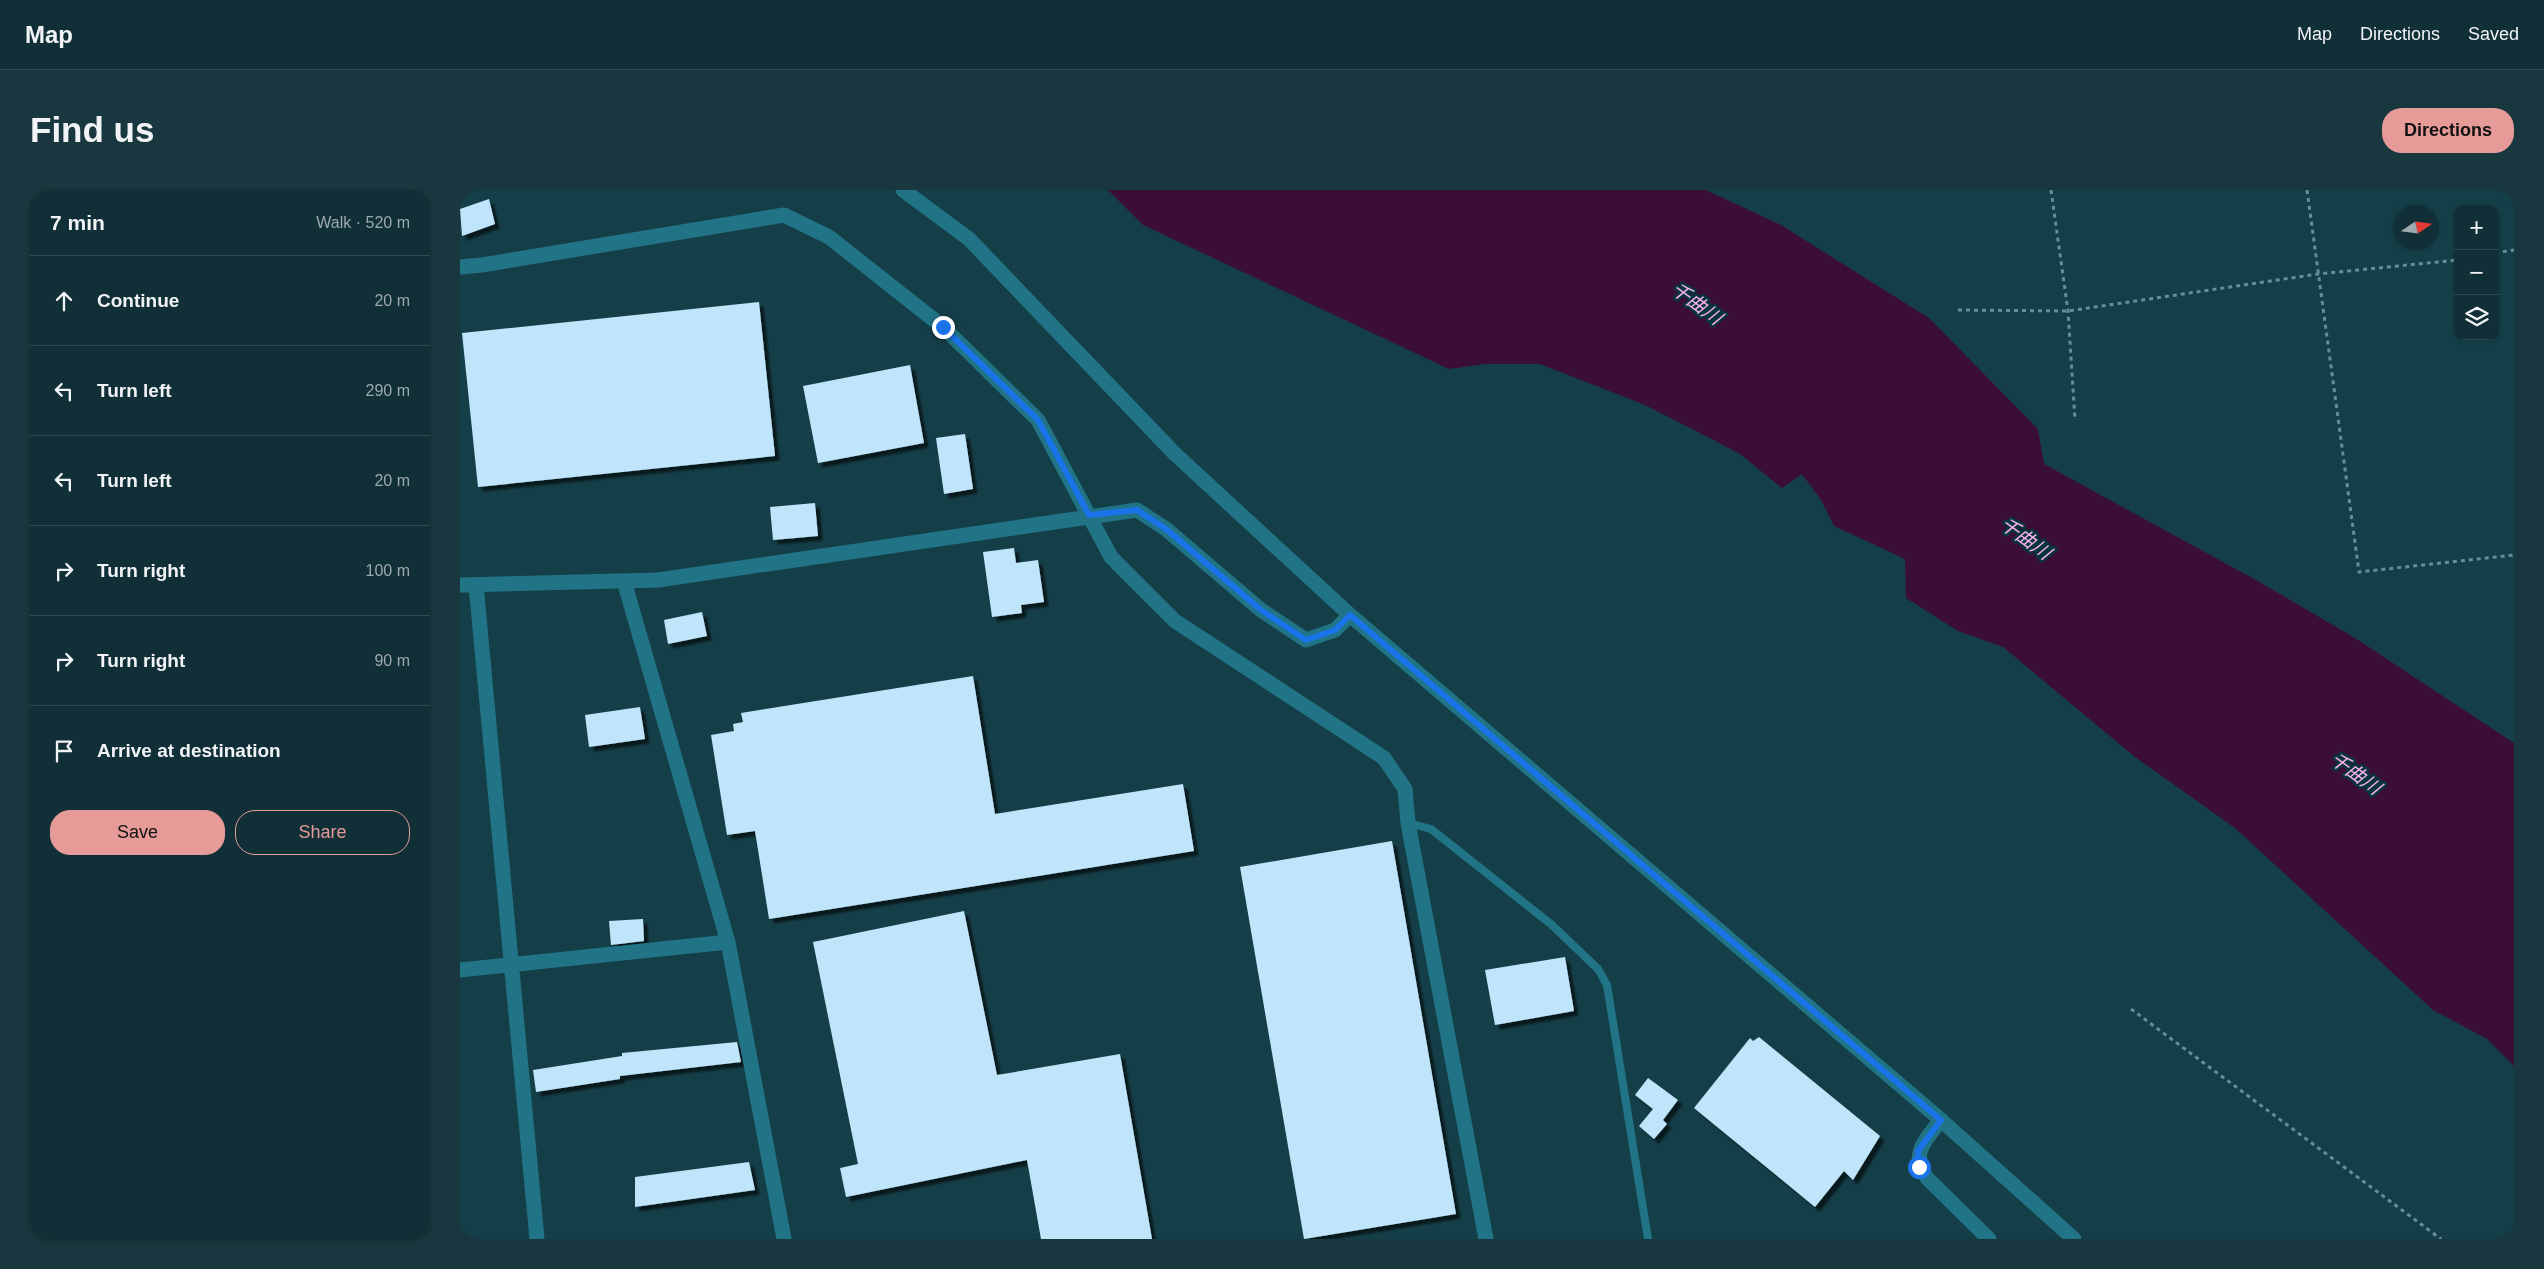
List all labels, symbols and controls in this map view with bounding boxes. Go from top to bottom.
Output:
text: Map [25,21,73,48]
text: Map [2297,24,2332,44]
text: Directions [2360,24,2440,44]
text: Saved [2468,24,2519,44]
button: Directions [2382,108,2514,153]
text: Find us [30,110,154,149]
north arrow [2394,205,2439,250]
map controls [2454,205,2499,340]
button: + [2454,205,2499,250]
text: 7 min [50,211,105,234]
text: Walk · 520 m [316,214,410,231]
button: − [2454,250,2499,295]
water label: 千曲川 [1667,278,1728,330]
icon: ahead [50,287,78,315]
text: Continue [97,290,179,311]
text: 20 m [374,292,410,309]
button: layers [2454,295,2499,340]
route end [932,316,955,339]
icon: left [50,377,78,405]
text: Turn left [97,380,172,401]
text: 290 m [366,382,410,399]
icon: left [50,467,78,495]
text: Turn left [97,470,172,491]
text: 20 m [374,472,410,489]
water label: 千曲川 [1996,513,2057,565]
icon: right [50,557,78,585]
text: Turn right [97,560,185,581]
text: 100 m [366,562,410,579]
icon: right [50,647,78,675]
text: Turn right [97,650,185,671]
text: 90 m [374,652,410,669]
icon: arrive [50,737,78,765]
text: Arrive at destination [97,740,281,761]
water label: 千曲川 [2326,748,2387,800]
button: Save [50,810,225,855]
button: Share [235,810,410,855]
route start [1908,1156,1931,1179]

